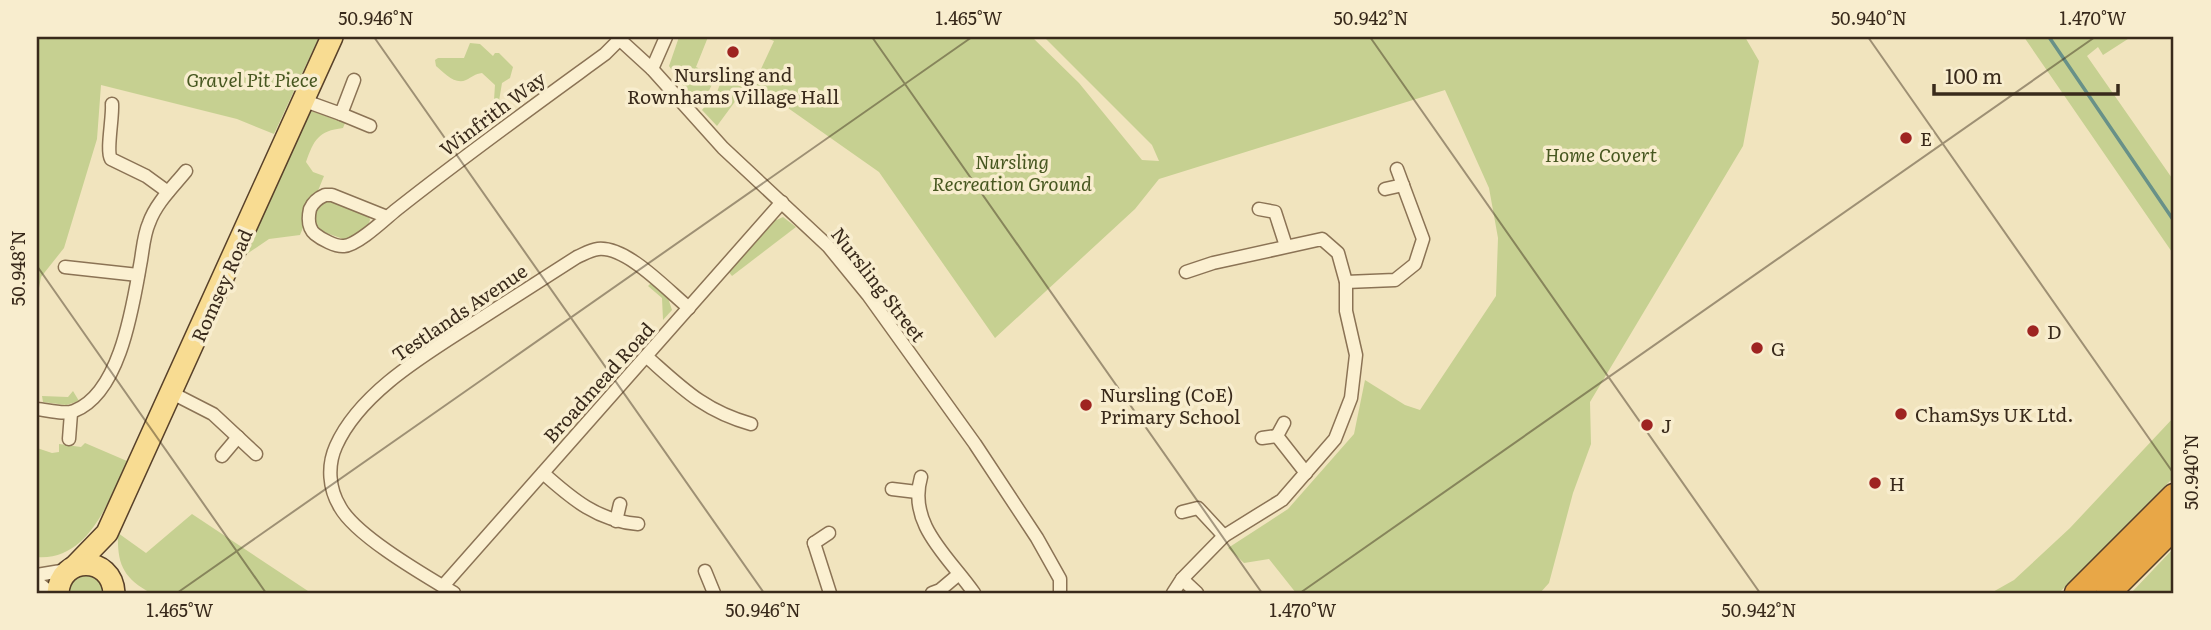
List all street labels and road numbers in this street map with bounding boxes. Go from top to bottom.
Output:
street label: Winfrith Way [433,64,551,162]
street label: Nursling Street [825,221,933,348]
street label: Romsey Road [184,224,259,346]
street label: Testlands Avenue [386,256,532,368]
street label: Broadmead Road [536,315,660,449]

